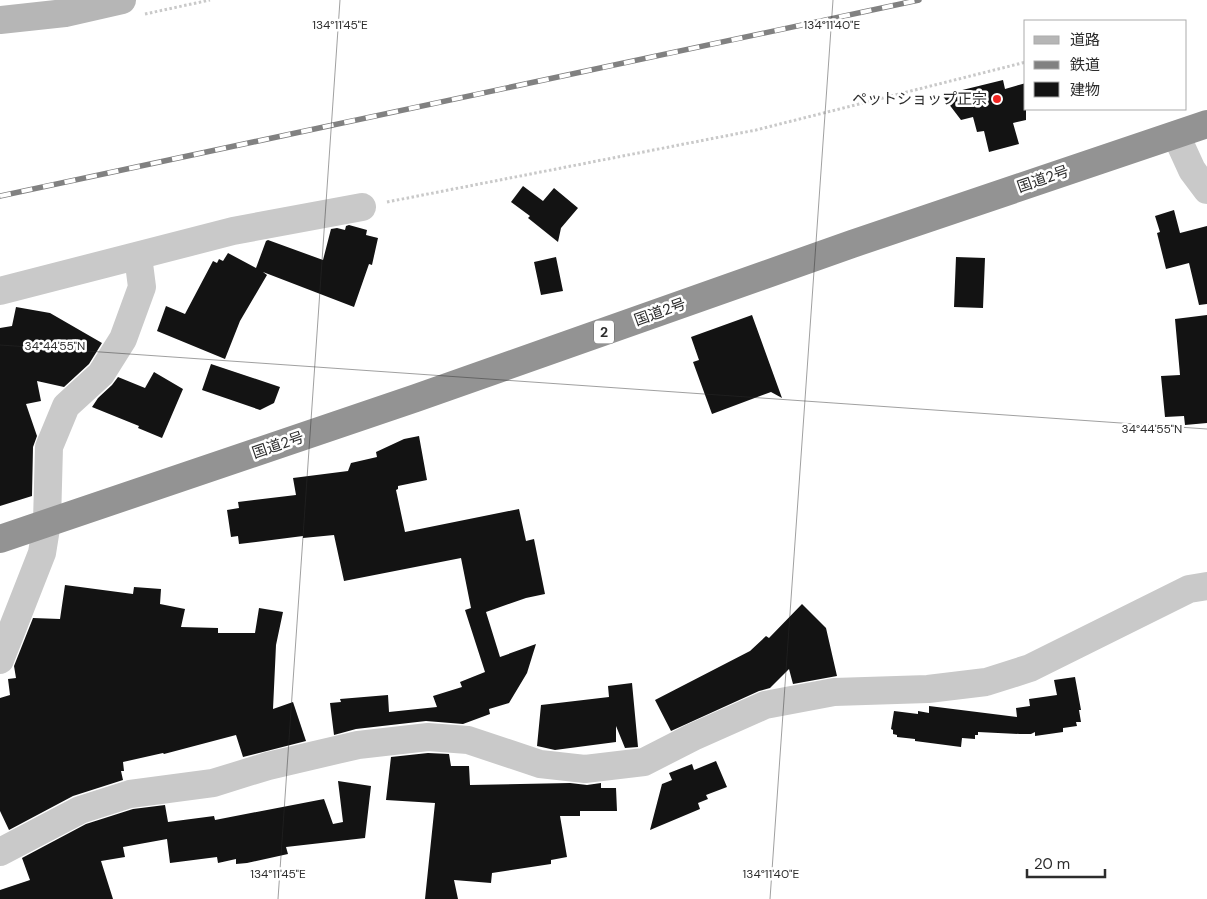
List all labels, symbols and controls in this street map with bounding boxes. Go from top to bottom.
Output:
text: 134°11'45"E [312,17,368,33]
text: 134°11'40"E [804,17,861,33]
legend [1024,20,1187,110]
text: 道路 [1070,30,1100,50]
text: 鉄道 [1070,55,1100,75]
text: 建物 [1070,80,1100,100]
place label: ペットショップ正宗 [852,89,987,109]
marker: ペットショップ正宗 [991,93,1003,105]
street label: 国道2号 [1014,161,1072,197]
street label: 国道2号 [631,293,689,331]
road number: 2 [594,321,614,344]
text: 34°44'55"N [25,338,85,354]
text: 34°44'55"N [1122,421,1182,437]
street label: 国道2号 [249,427,307,463]
scale bar [1027,846,1104,878]
text: 20 m [1034,854,1070,874]
text: 134°11'45"E [250,866,306,882]
text: 134°11'40"E [743,866,800,882]

